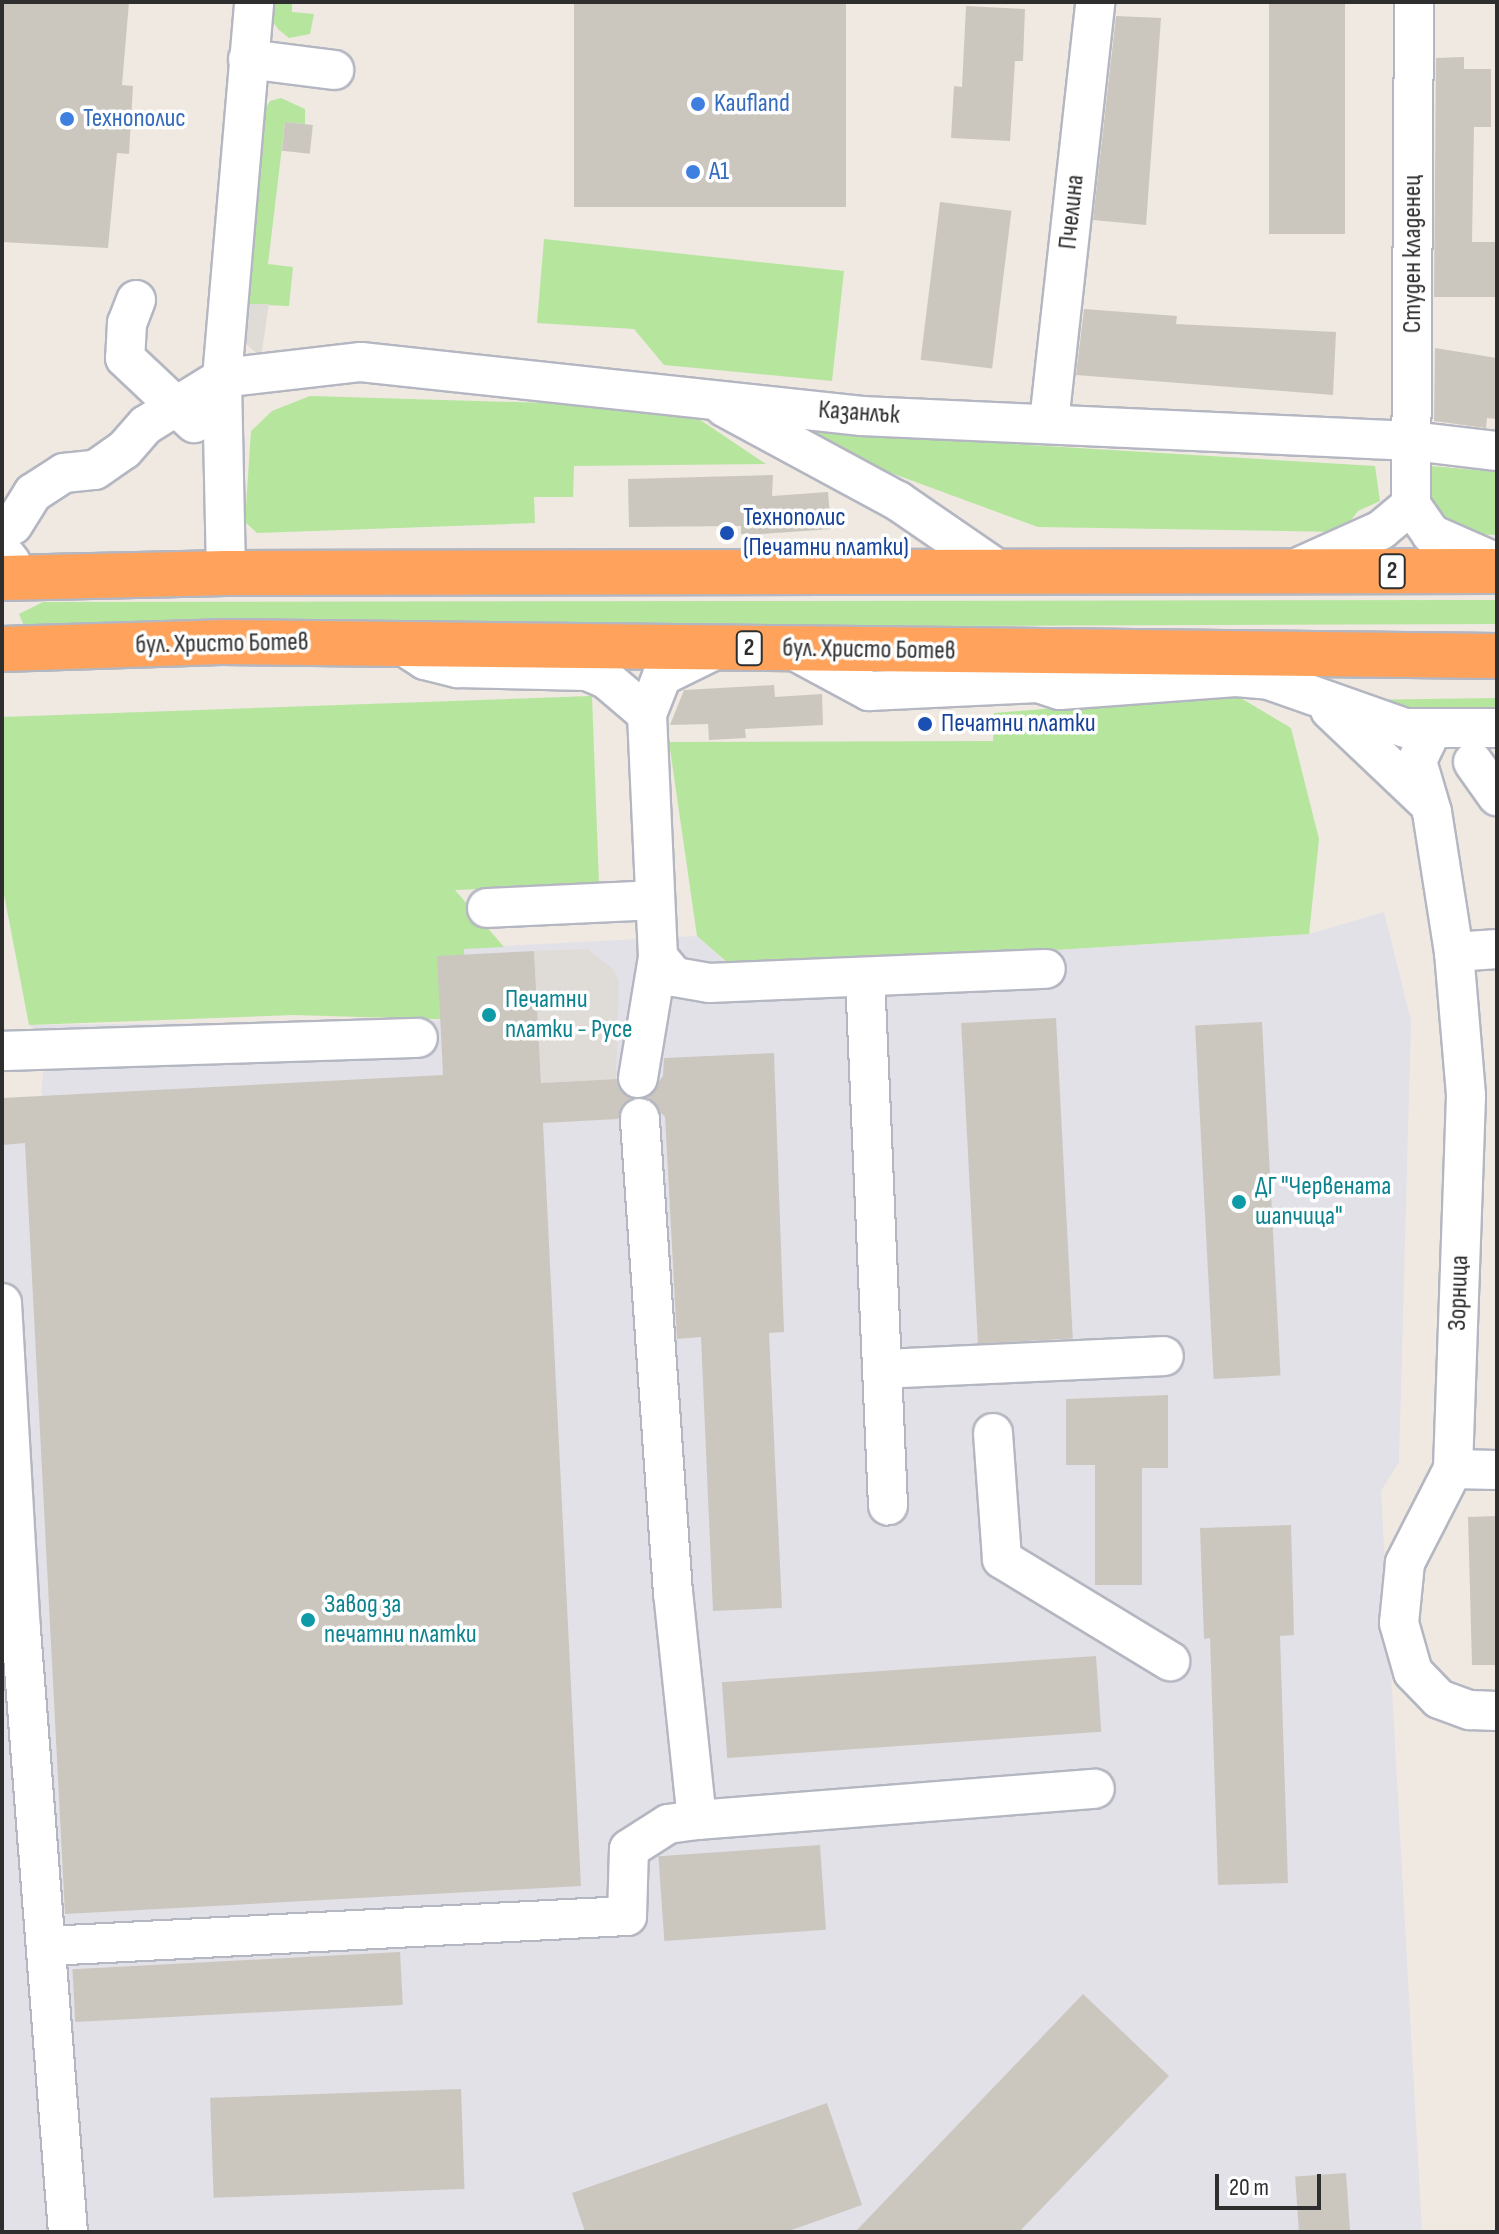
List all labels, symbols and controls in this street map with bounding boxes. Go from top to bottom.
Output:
place label: Kaufland [714,88,790,120]
marker: Kaufland [689,95,707,113]
place label: Технополис [83,103,186,135]
marker: Технополис [58,110,76,128]
place label: A1 [709,156,729,188]
marker: A1 [684,163,702,181]
street label: Пчелина [1053,173,1091,251]
street label: Студен кладенец [1397,175,1429,333]
street label: Казанлък [817,395,901,431]
place label: Технополис (Печатни платки) [743,502,909,564]
marker: Технополис (Печатни платки) [718,524,736,542]
road number: 2 [1378,551,1406,591]
street label: бул. Христо Ботев [135,627,309,661]
road number: 2 [735,628,763,668]
street label: бул. Христо Ботев [782,633,956,667]
place label: Печатни платки [941,708,1096,740]
marker: Печатни платки [916,715,934,733]
place label: Печатни платки - Русе [505,984,632,1046]
marker: Печатни платки - Русе [480,1006,498,1024]
place label: ДГ "Червената шапчица" [1255,1171,1391,1232]
marker: ДГ "Червената шапчица" [1230,1193,1248,1211]
street label: Зорница [1442,1255,1476,1331]
place label: Завод за печатни платки [324,1589,477,1650]
marker: Завод за печатни платки [299,1611,317,1629]
scale bar [1219,2158,1325,2208]
text: 20 m [1229,2173,1269,2202]

